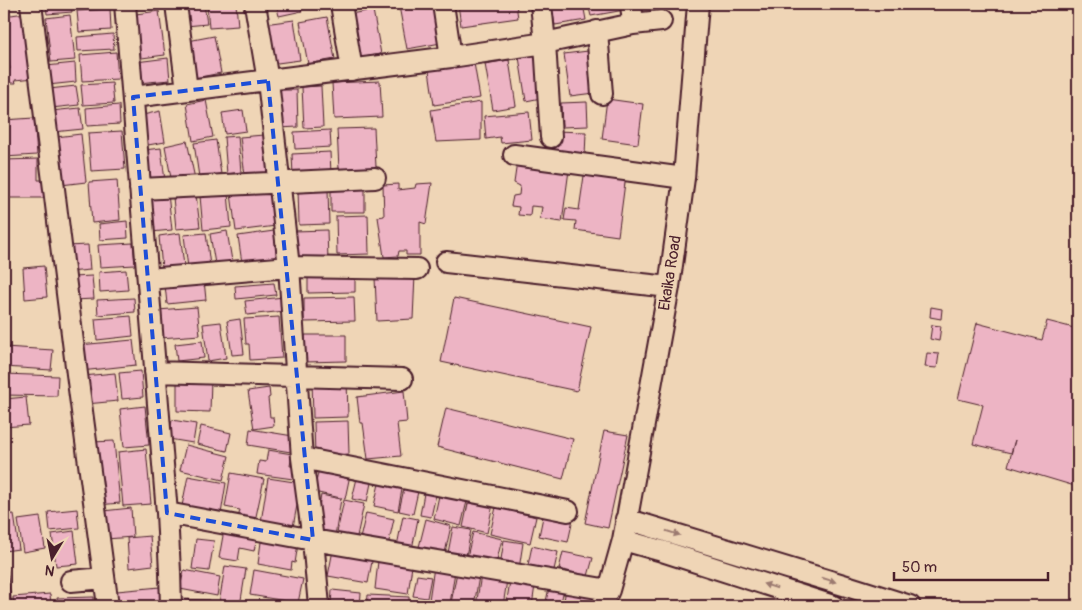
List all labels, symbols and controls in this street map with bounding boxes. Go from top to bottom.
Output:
street label: Ekaika Road [654,234,686,312]
one-way arrow [666,530,681,538]
north arrow [28,532,78,582]
scale bar [894,550,1048,582]
text: 50 m [902,558,937,577]
text: N [44,561,56,580]
one-way arrow [821,577,836,585]
one-way arrow [763,582,778,589]

